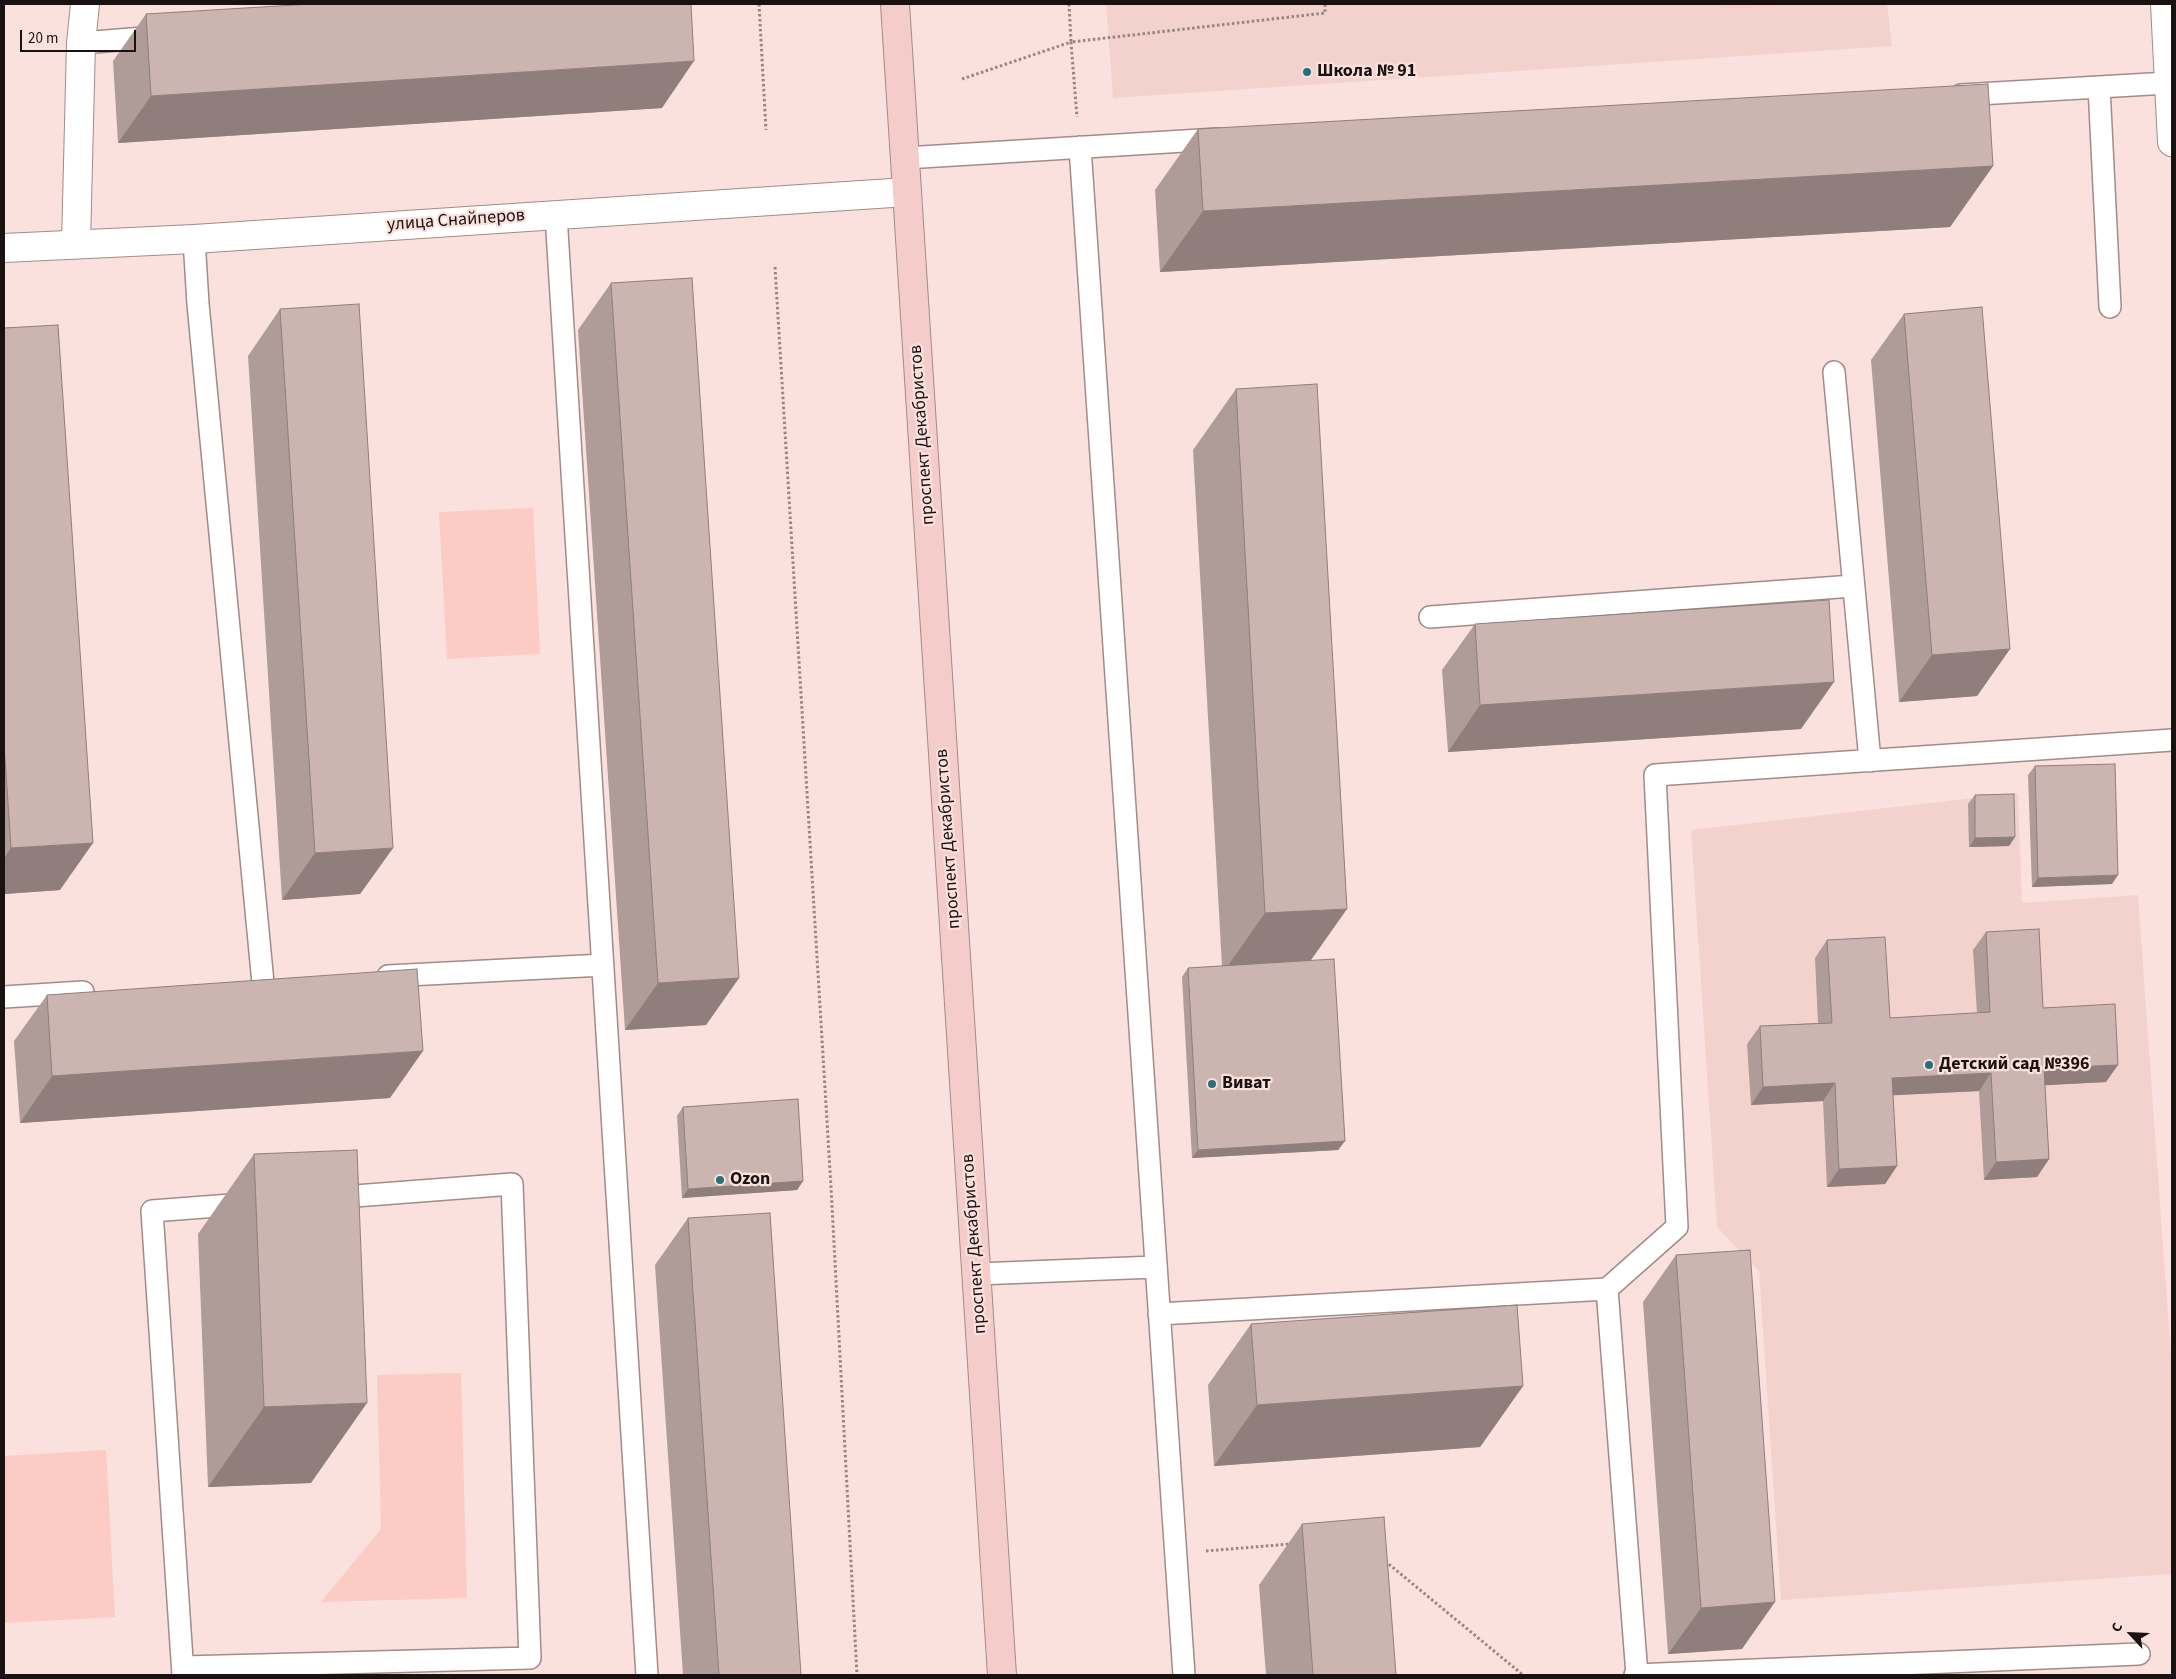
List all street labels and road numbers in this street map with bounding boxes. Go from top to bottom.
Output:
street label: улица Снайперов [386,205,526,237]
street label: проспект Декабристов [906,344,940,526]
street label: проспект Декабристов [932,748,966,930]
street label: проспект Декабристов [958,1153,992,1335]

